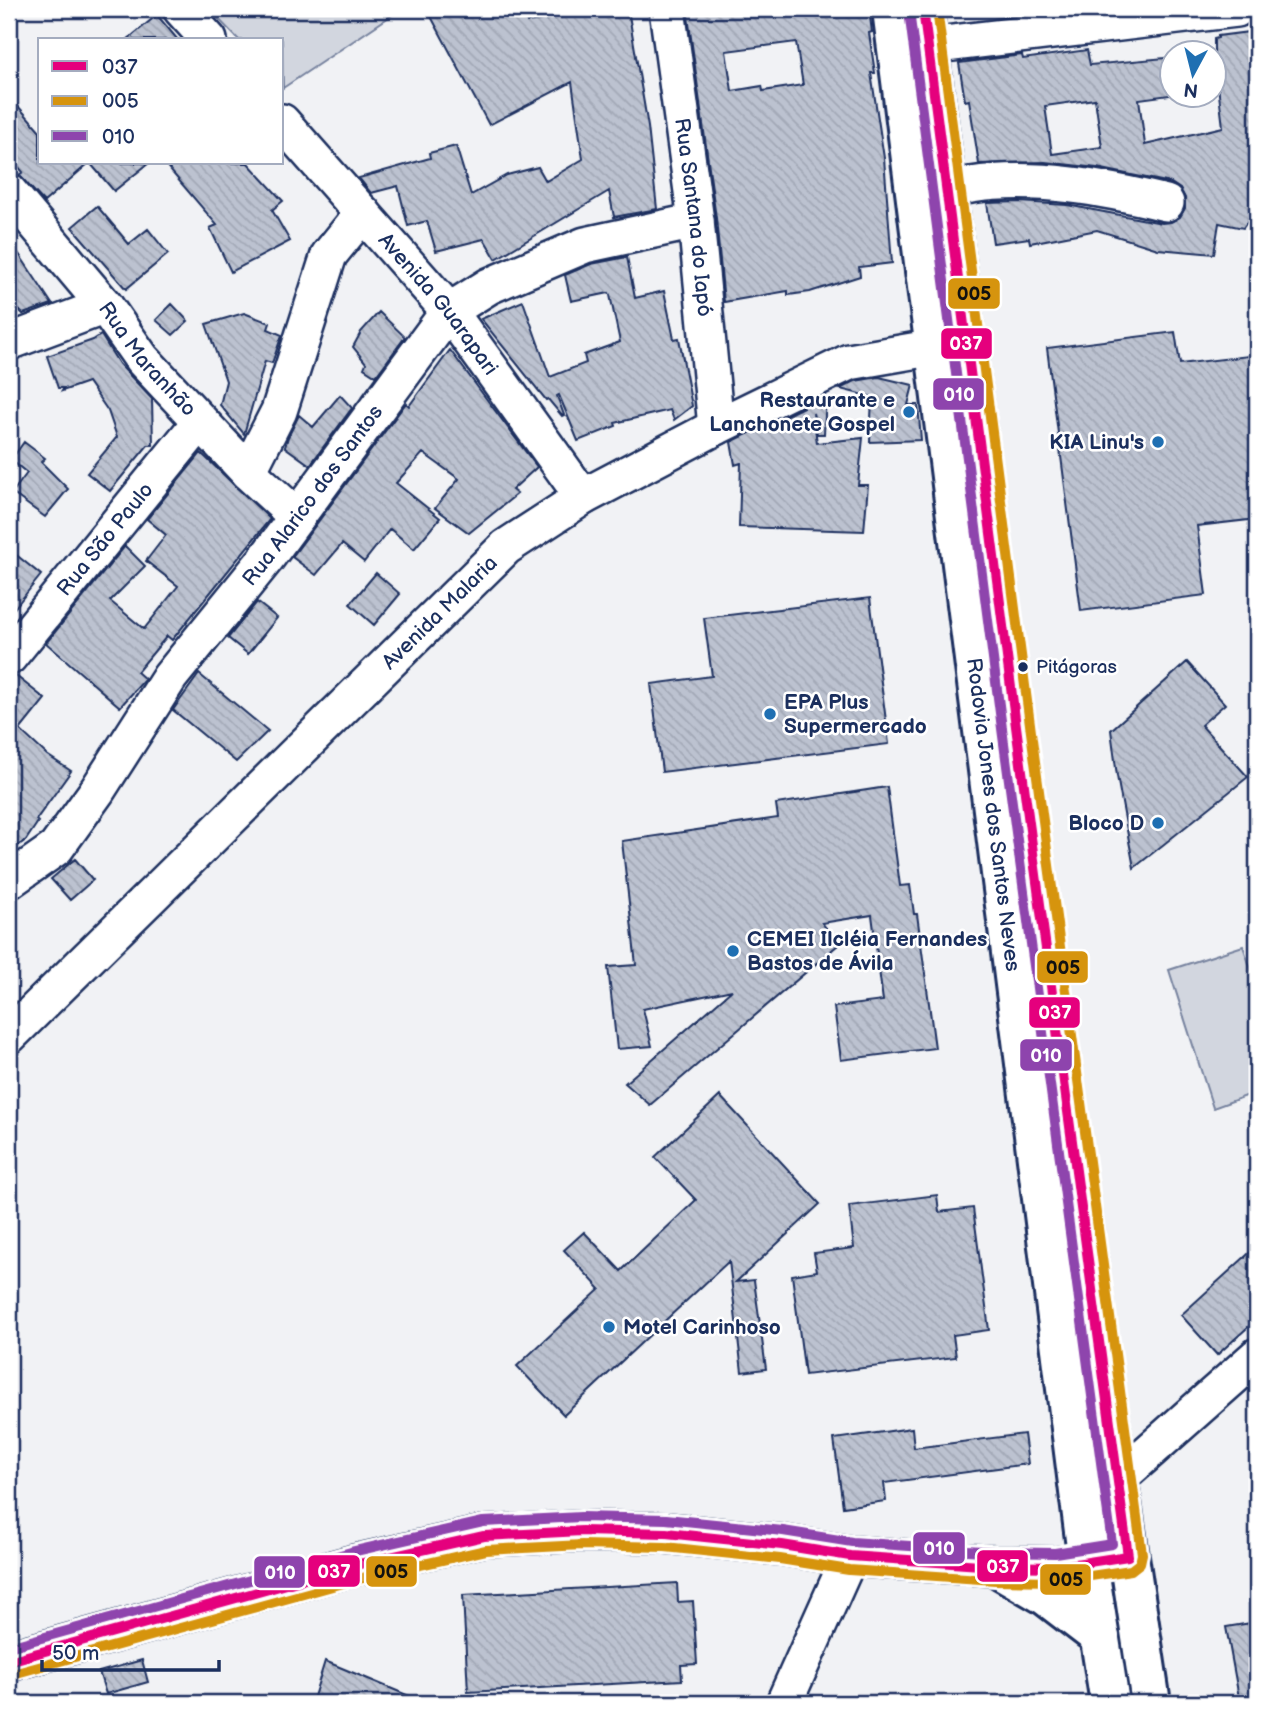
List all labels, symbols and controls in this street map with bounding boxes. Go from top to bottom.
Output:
legend [38,38,284,164]
north arrow [1158,38,1228,108]
text: 037 [102,55,138,80]
text: N [1183,77,1200,102]
text: 005 [102,89,139,114]
street label: Rua Santana do Iapó [670,116,718,318]
text: 010 [102,125,135,150]
street label: Avenida Guarapari [373,228,503,380]
line badge: 005 [947,277,1001,310]
text: 005 [957,283,991,306]
street label: Rua Maranhão [93,297,202,421]
line badge: 037 [940,327,993,360]
text: 037 [949,333,983,356]
line badge: 010 [932,377,985,411]
text: 010 [943,384,975,407]
place label: Restaurante e Lanchonete Gospel [709,388,895,437]
street label: Rua Alarico dos Santos [237,400,388,591]
marker: Restaurante e Lanchonete Gospel [901,404,917,420]
place label: KIA Linu's [1049,430,1144,455]
marker: KIA Linu's [1150,434,1166,450]
street label: Rua São Paulo [51,477,158,601]
street label: Avenida Malaria [377,550,502,675]
street label: Rodovia Jones dos Santos Neves [961,656,1026,973]
place label: Pitágoras [1036,656,1117,679]
marker: Pitágoras [1016,660,1030,674]
place label: EPA Plus Supermercado [784,690,927,739]
marker: EPA Plus Supermercado [762,706,778,722]
place label: Bloco D [1068,811,1144,836]
marker: Bloco D [1150,815,1166,831]
place label: CEMEI Ilcléia Fernandes Bastos de Ávila [747,927,987,976]
marker: CEMEI Ilcléia Fernandes Bastos de Ávila [725,943,741,959]
line badge: 005 [1036,950,1089,984]
text: 005 [1046,957,1080,980]
line badge: 037 [1028,996,1081,1029]
text: 037 [1038,1002,1072,1025]
line badge: 010 [1019,1038,1073,1072]
text: 010 [1030,1045,1062,1068]
place label: Motel Carinhoso [623,1315,781,1340]
marker: Motel Carinhoso [601,1319,617,1335]
line badge: 010 [912,1531,966,1565]
text: 010 [923,1538,955,1561]
line badge: 037 [976,1549,1029,1583]
line badge: 037 [307,1554,361,1588]
line badge: 010 [253,1555,306,1589]
line badge: 005 [365,1555,418,1588]
text: 037 [986,1556,1020,1579]
text: 037 [317,1561,351,1584]
text: 005 [374,1561,408,1584]
text: 010 [264,1562,296,1585]
line badge: 005 [1039,1563,1092,1596]
text: 005 [1049,1569,1083,1592]
scale bar [42,1628,219,1672]
text: 50 m [52,1641,99,1666]

